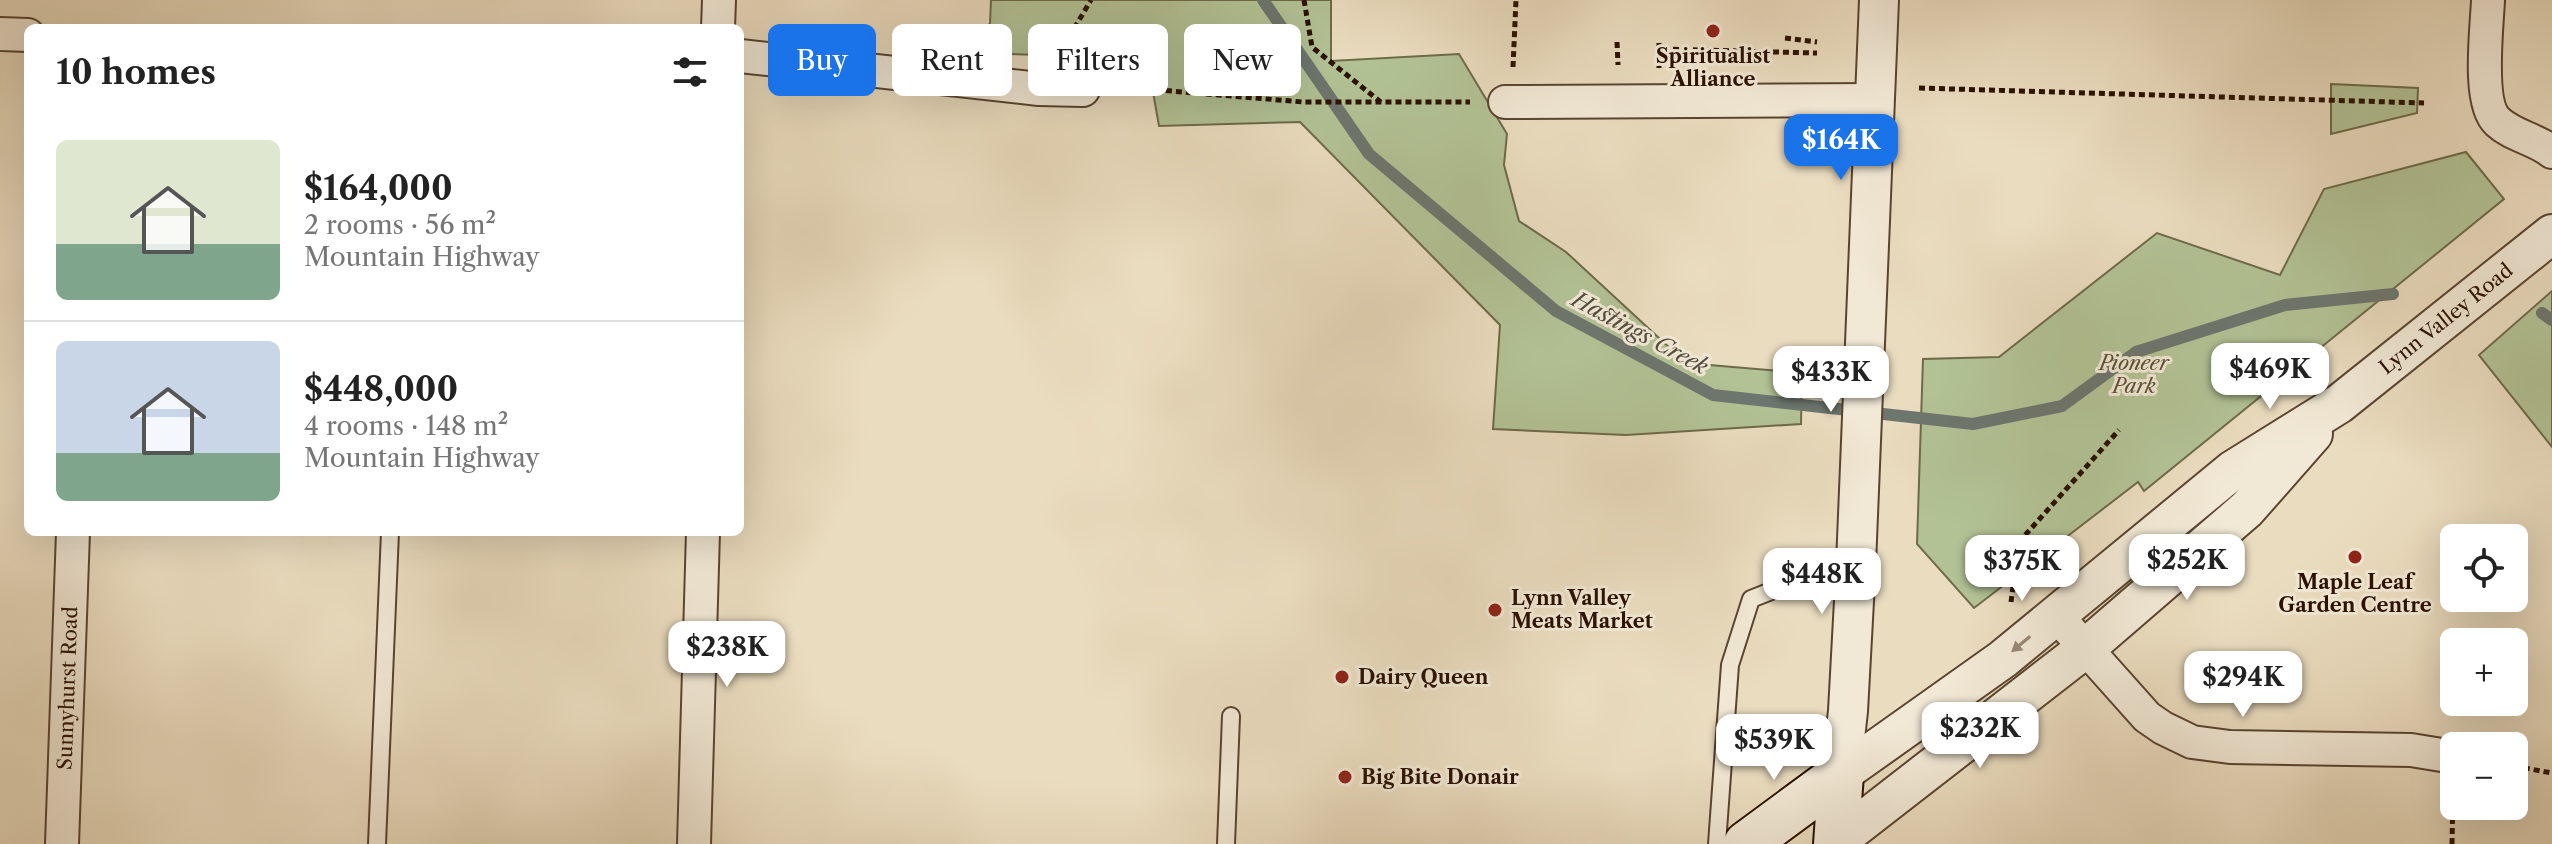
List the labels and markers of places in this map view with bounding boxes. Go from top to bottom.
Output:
marker: Spiritualist Alliance [1704,22,1722,40]
place label: Spiritualist Alliance [1656,44,1770,91]
pin: $164K [1785,114,1897,182]
pin: $469K [2214,343,2326,411]
pin: $433K [1775,346,1887,414]
pin: $252K [2131,534,2243,602]
pin: $375K [1966,535,2078,603]
pin: $448K [1766,548,1878,616]
marker: Maple Leaf Garden Centre [2346,548,2364,566]
place label: Maple Leaf Garden Centre [2278,570,2432,617]
place label: Lynn Valley Meats Market [1511,586,1653,633]
marker: Lynn Valley Meats Market [1486,601,1504,619]
pin: $238K [671,621,783,689]
pin: $294K [2187,651,2299,719]
place label: Dairy Queen [1358,665,1489,689]
marker: Dairy Queen [1333,668,1351,686]
pin: $232K [1924,702,2036,770]
pin: $539K [1718,714,1830,782]
place label: Big Bite Donair [1361,765,1519,789]
marker: Big Bite Donair [1336,768,1354,786]

